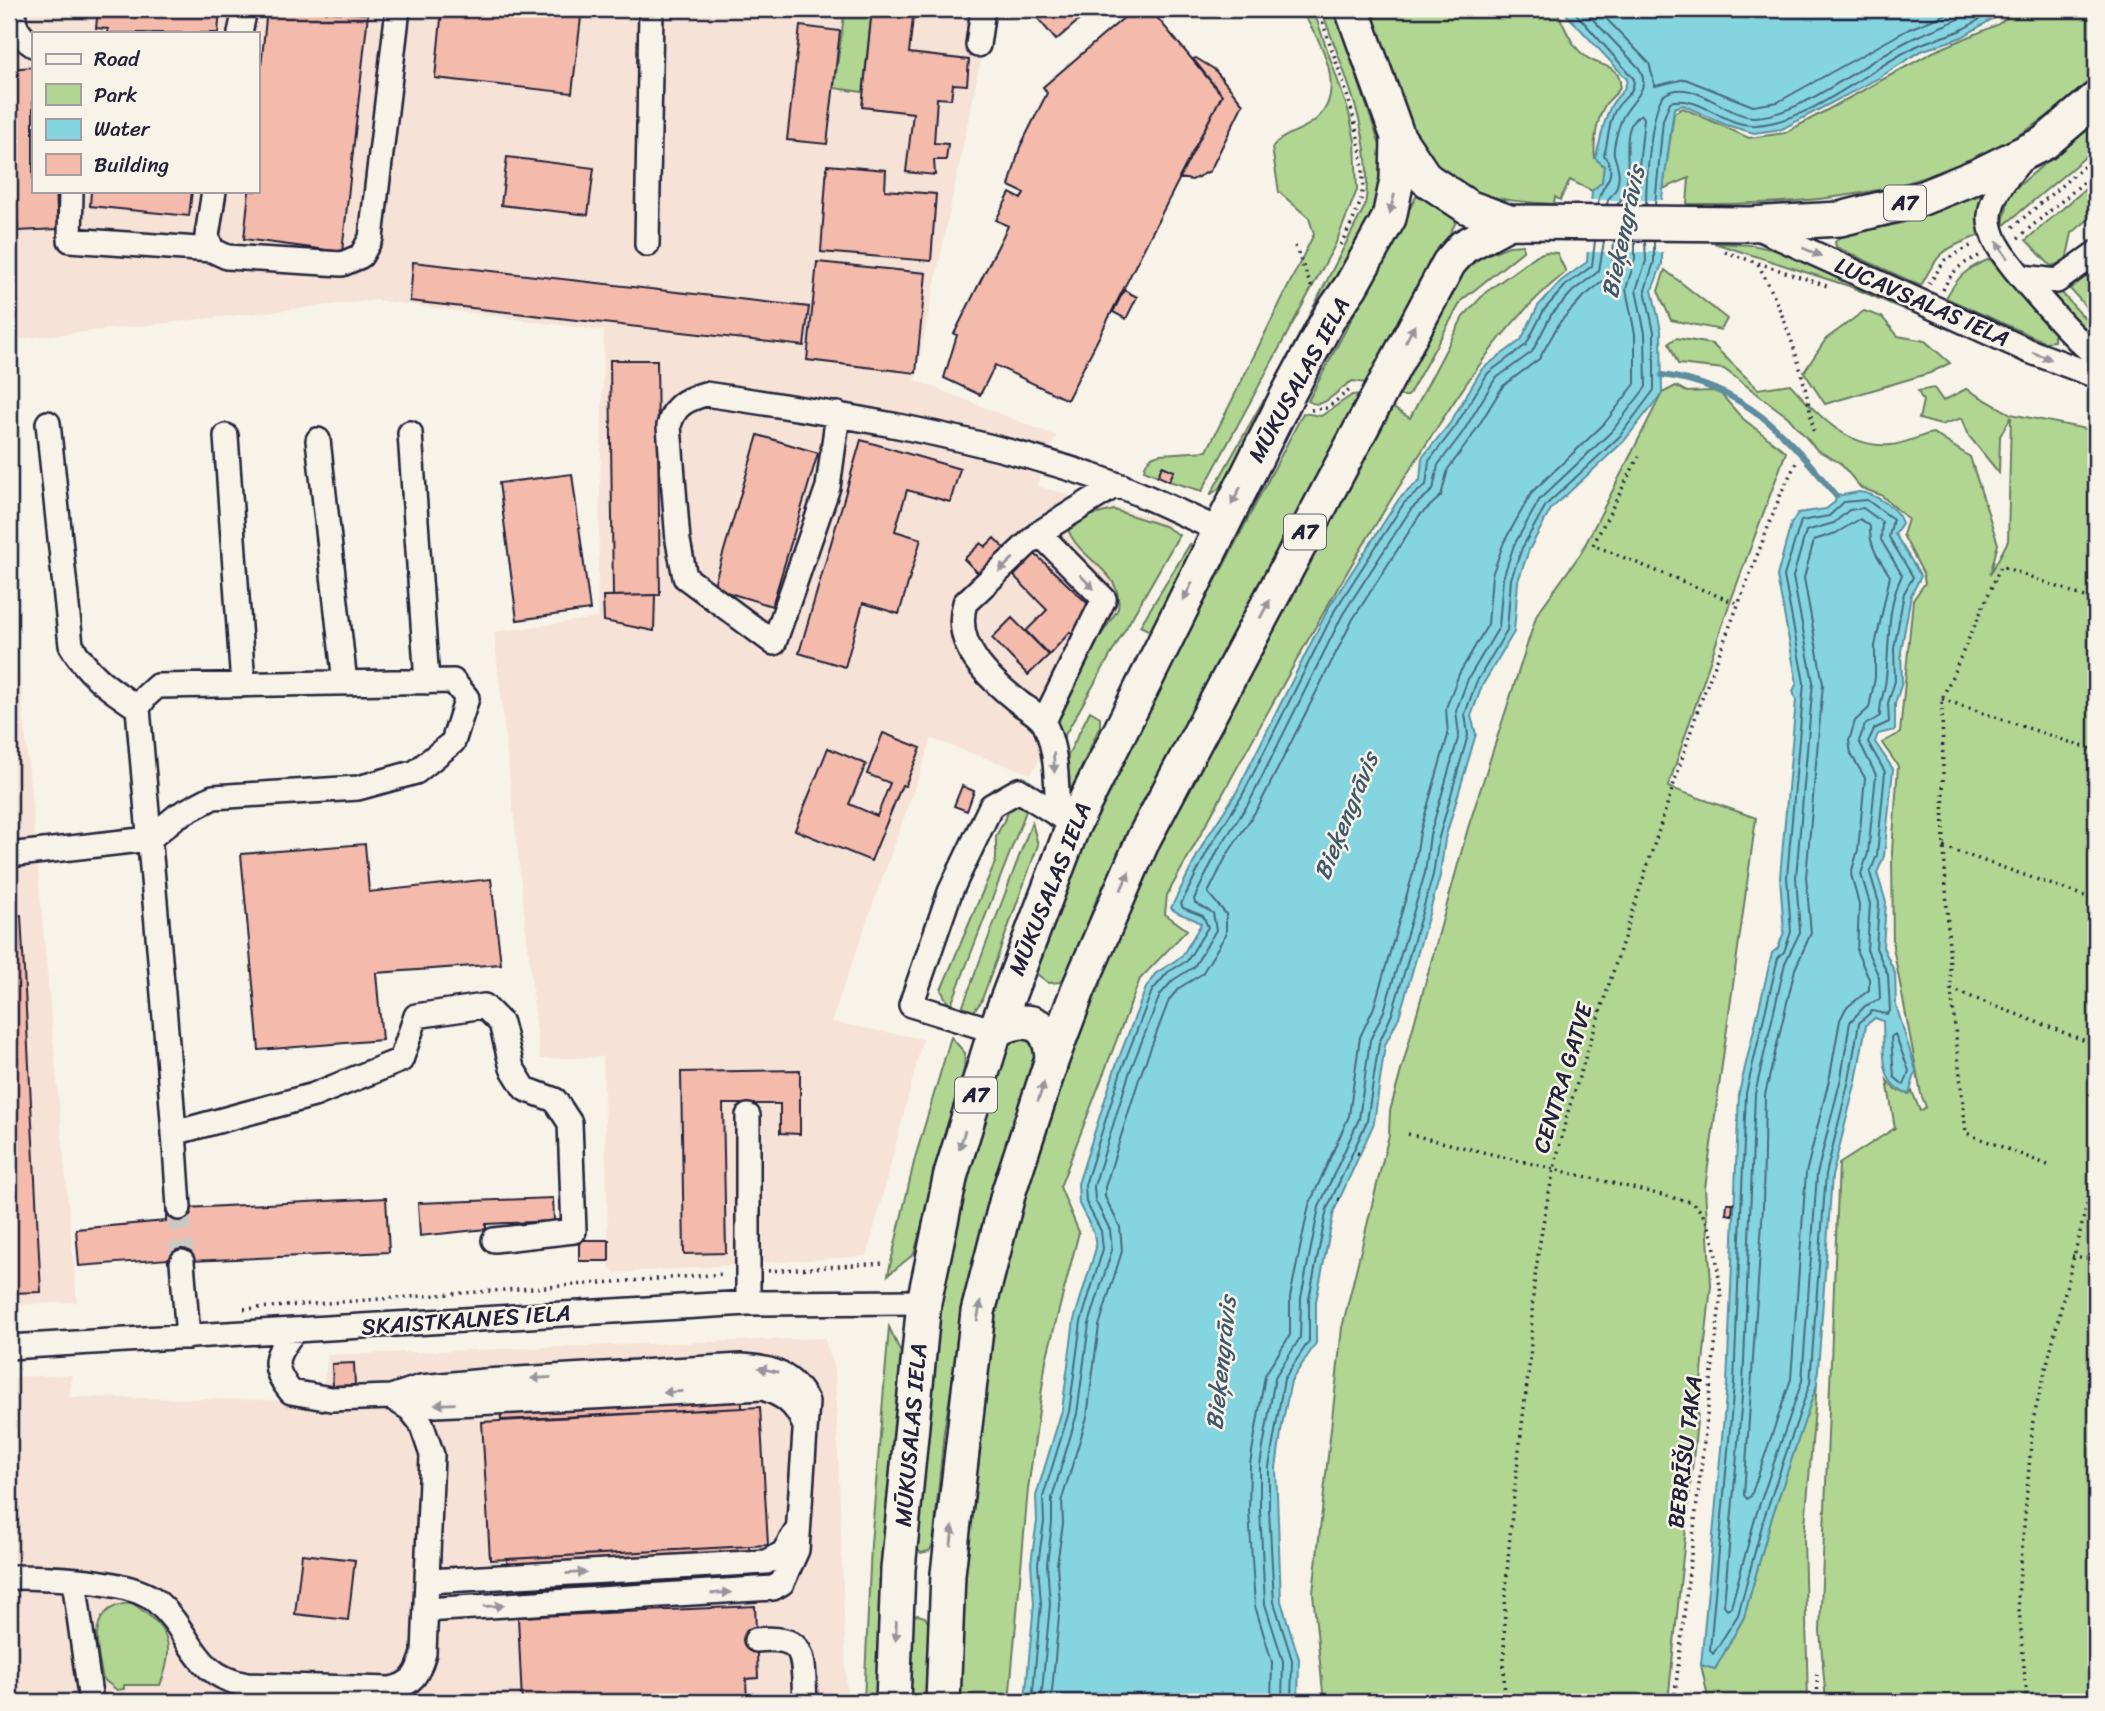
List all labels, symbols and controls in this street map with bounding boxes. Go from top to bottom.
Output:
legend [32,32,259,192]
text: Road [94,40,141,78]
text: Park [94,76,137,114]
text: Water [94,110,151,148]
text: Building [94,146,170,184]
water label: Bieķengrāvis [1589,159,1658,302]
road number: A7 [1884,186,1926,220]
one-way arrow [1386,194,1397,216]
one-way arrow [1996,240,2009,260]
street label: LUCAVSALAS IELA [1828,245,2016,359]
one-way arrow [1802,247,1823,258]
street label: MŪKUSALAS IELA [1236,290,1362,470]
one-way arrow [1404,325,1416,344]
one-way arrow [2032,350,2053,361]
one-way arrow [1230,486,1242,506]
road number: A7 [1284,514,1326,550]
one-way arrow [997,557,1015,573]
one-way arrow [1079,574,1095,590]
one-way arrow [1183,581,1194,601]
one-way arrow [1259,599,1271,619]
water label: Bieķengrāvis [1301,743,1392,886]
one-way arrow [1049,752,1060,774]
street label: MŪKUSALAS IELA [997,796,1103,982]
one-way arrow [1120,870,1131,891]
street label: CENTRA GATVE [1521,997,1606,1158]
road number: A7 [955,1078,997,1112]
one-way arrow [1037,1081,1047,1102]
one-way arrow [956,1130,966,1151]
water label: Bieķengrāvis [1193,1291,1249,1432]
street label: SKAISTKALNES IELA [360,1292,572,1348]
one-way arrow [974,1300,985,1322]
street label: MŪKUSALAS IELA [883,1342,939,1528]
one-way arrow [757,1364,779,1375]
one-way arrow [530,1372,552,1383]
street label: BEBRĪŠU TAKA [1655,1373,1715,1531]
one-way arrow [662,1387,684,1398]
one-way arrow [434,1398,456,1410]
one-way arrow [947,1525,958,1547]
one-way arrow [565,1568,587,1579]
one-way arrow [711,1588,733,1599]
one-way arrow [483,1601,505,1612]
one-way arrow [890,1621,901,1643]

